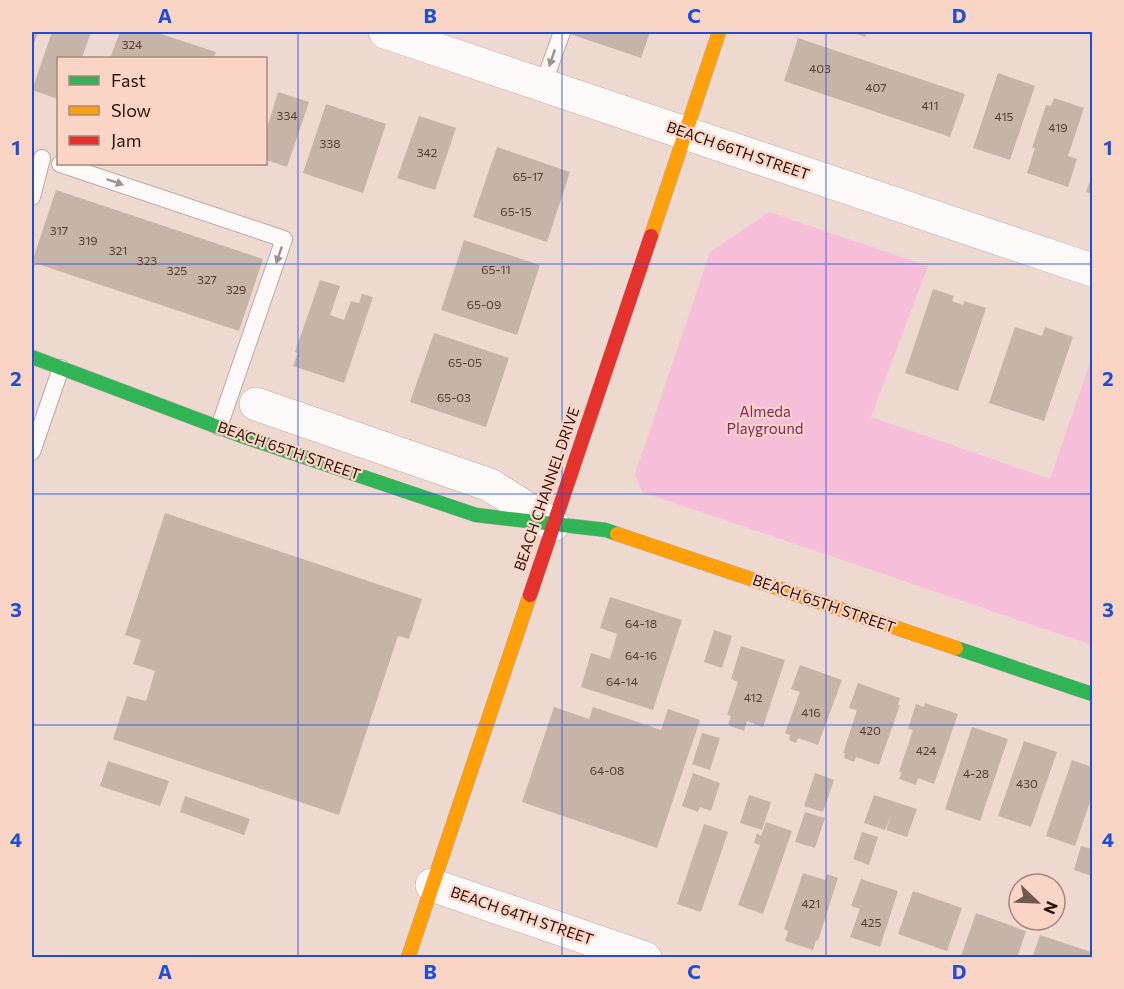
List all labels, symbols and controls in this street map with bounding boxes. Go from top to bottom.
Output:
text: A [158,3,172,27]
text: B [423,3,437,27]
text: C [687,3,701,27]
text: D [952,3,966,27]
house number: 324 [122,37,142,51]
one-way arrow [547,49,557,67]
legend [57,57,267,165]
house number: 403 [809,61,831,75]
text: Fast [111,69,146,91]
house number: 407 [865,80,887,94]
house number: 411 [921,98,939,112]
text: Slow [111,99,151,121]
house number: 334 [277,108,297,122]
house number: 415 [995,109,1014,123]
street label: BEACH 66TH STREET [665,117,813,183]
house number: 419 [1048,120,1068,134]
text: Jam [111,129,141,151]
text: 1 [11,135,21,159]
text: 1 [1103,135,1113,159]
house number: 338 [320,136,340,150]
house number: 342 [417,145,438,159]
house number: 65-17 [513,169,543,183]
one-way arrow [106,178,124,188]
house number: 65-15 [500,204,532,218]
house number: 317 [50,223,68,237]
house number: 319 [78,233,98,247]
house number: 321 [109,243,127,257]
one-way arrow [274,246,283,264]
house number: 323 [137,253,157,267]
house number: 65-11 [481,262,511,276]
house number: 325 [167,263,187,277]
house number: 327 [197,272,217,286]
house number: 329 [226,282,246,296]
house number: 65-09 [467,297,501,311]
house number: 65-05 [448,355,482,369]
text: 2 [10,366,22,390]
text: 2 [1102,366,1114,390]
house number: 65-03 [437,390,471,404]
park label: Almeda Playground [727,402,803,437]
street label: BEACH CHANNEL DRIVE [510,404,583,573]
street label: BEACH 65TH STREET [216,417,363,483]
street label: BEACH 65TH STREET [751,570,898,636]
text: 3 [10,597,22,621]
text: 3 [1102,597,1114,621]
house number: 64-18 [625,616,657,630]
house number: 64-16 [625,648,657,662]
house number: 64-14 [606,674,638,688]
house number: 412 [744,690,763,704]
house number: 416 [801,705,821,719]
house number: 420 [859,723,881,737]
house number: 424 [916,743,936,757]
house number: 64-08 [590,763,624,777]
house number: 4-28 [963,766,989,780]
house number: 430 [1016,776,1038,790]
text: 4 [10,827,22,851]
text: 4 [1102,827,1114,851]
north arrow [1007,872,1067,932]
street label: BEACH 64TH STREET [449,882,596,948]
house number: 421 [802,896,820,910]
text: N [1040,899,1062,917]
house number: 425 [861,915,881,929]
text: A [158,959,172,983]
text: B [423,959,437,983]
text: C [687,959,701,983]
text: D [952,959,966,983]

